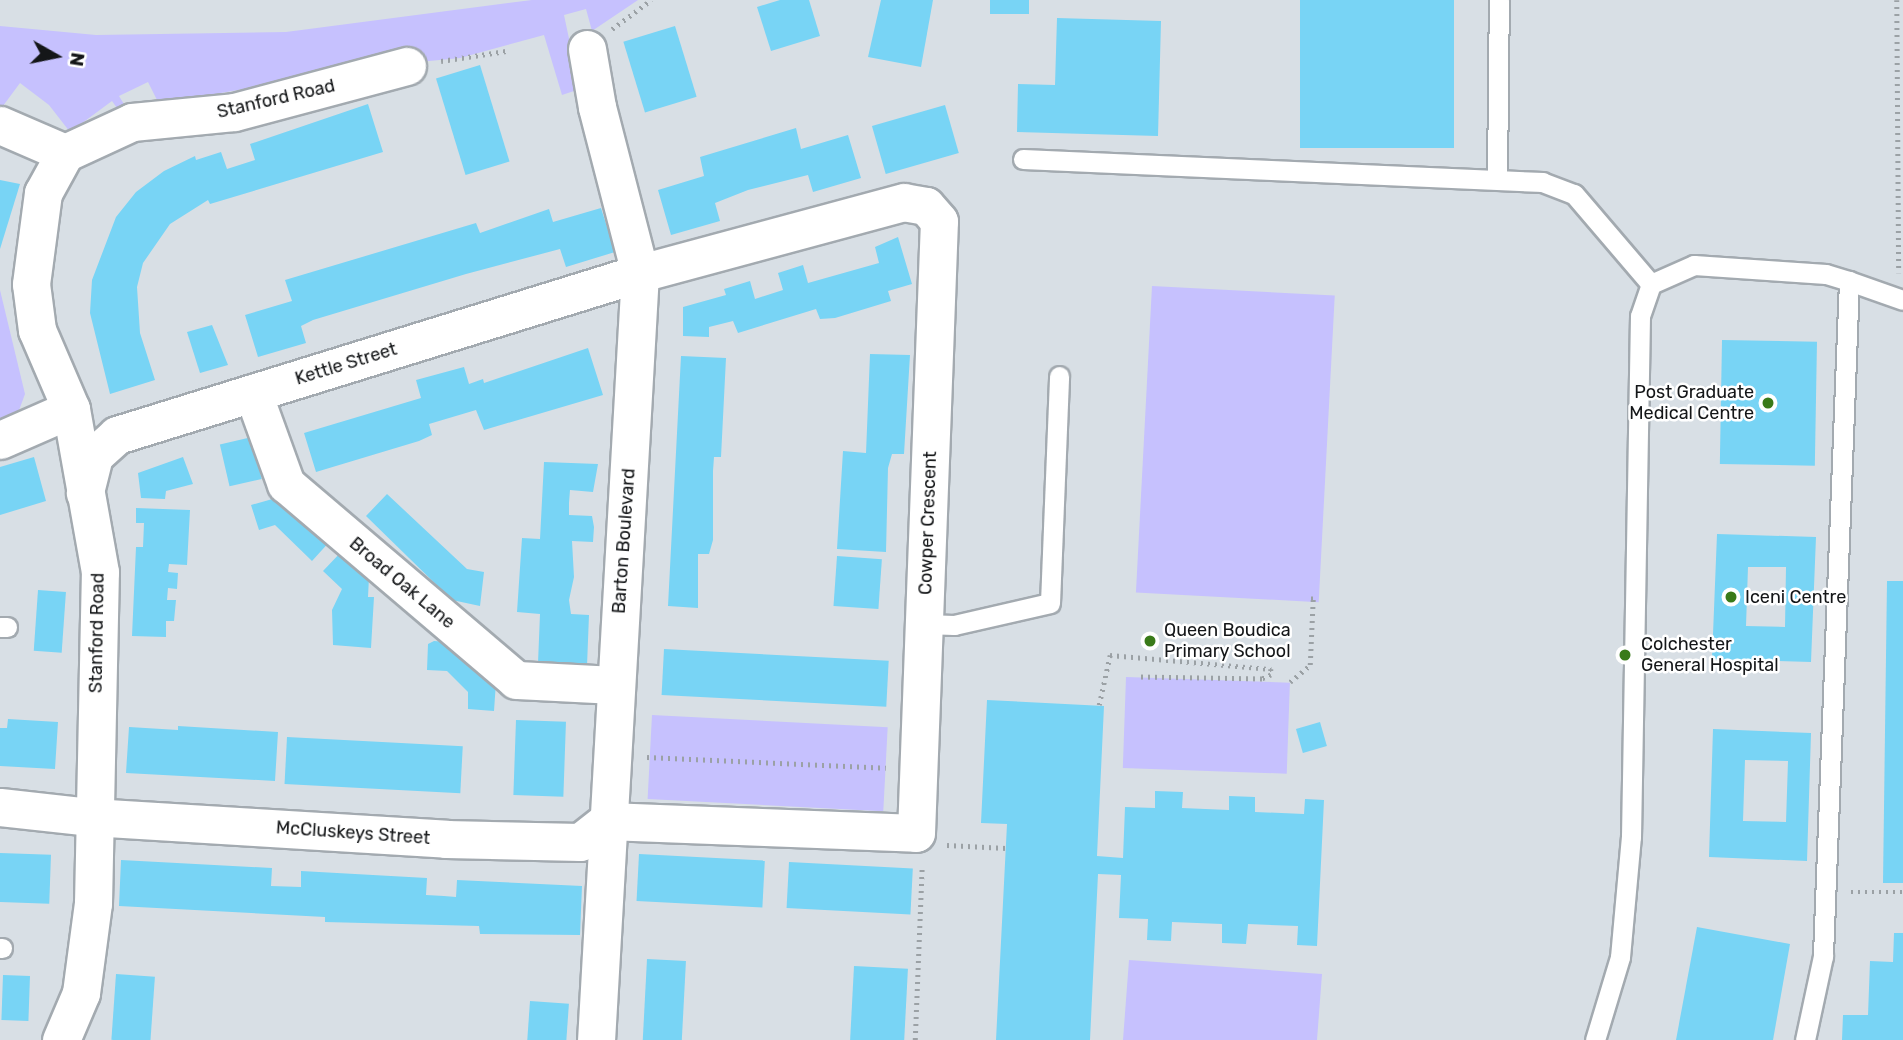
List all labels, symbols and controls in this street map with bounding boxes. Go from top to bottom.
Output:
north arrow [21,21,91,91]
text: N [65,51,90,68]
street label: Stanford Road [215,75,337,123]
street label: Kettle Street [293,338,399,390]
place label: Post Graduate Medical Centre [1629,382,1754,424]
marker: Post Graduate Medical Centre [1760,395,1776,411]
street label: Cowper Crescent [915,451,941,595]
street label: Barton Boulevard [608,468,640,614]
street label: Broad Oak Lane [345,533,459,633]
street label: Stanford Road [85,573,109,693]
place label: Iceni Centre [1745,586,1846,608]
marker: Iceni Centre [1723,589,1739,605]
place label: Queen Boudica Primary School [1164,620,1291,662]
marker: Queen Boudica Primary School [1142,633,1158,649]
place label: Colchester General Hospital [1641,634,1779,676]
marker: Colchester General Hospital [1615,645,1635,665]
street label: McCluskeys Street [275,817,431,849]

